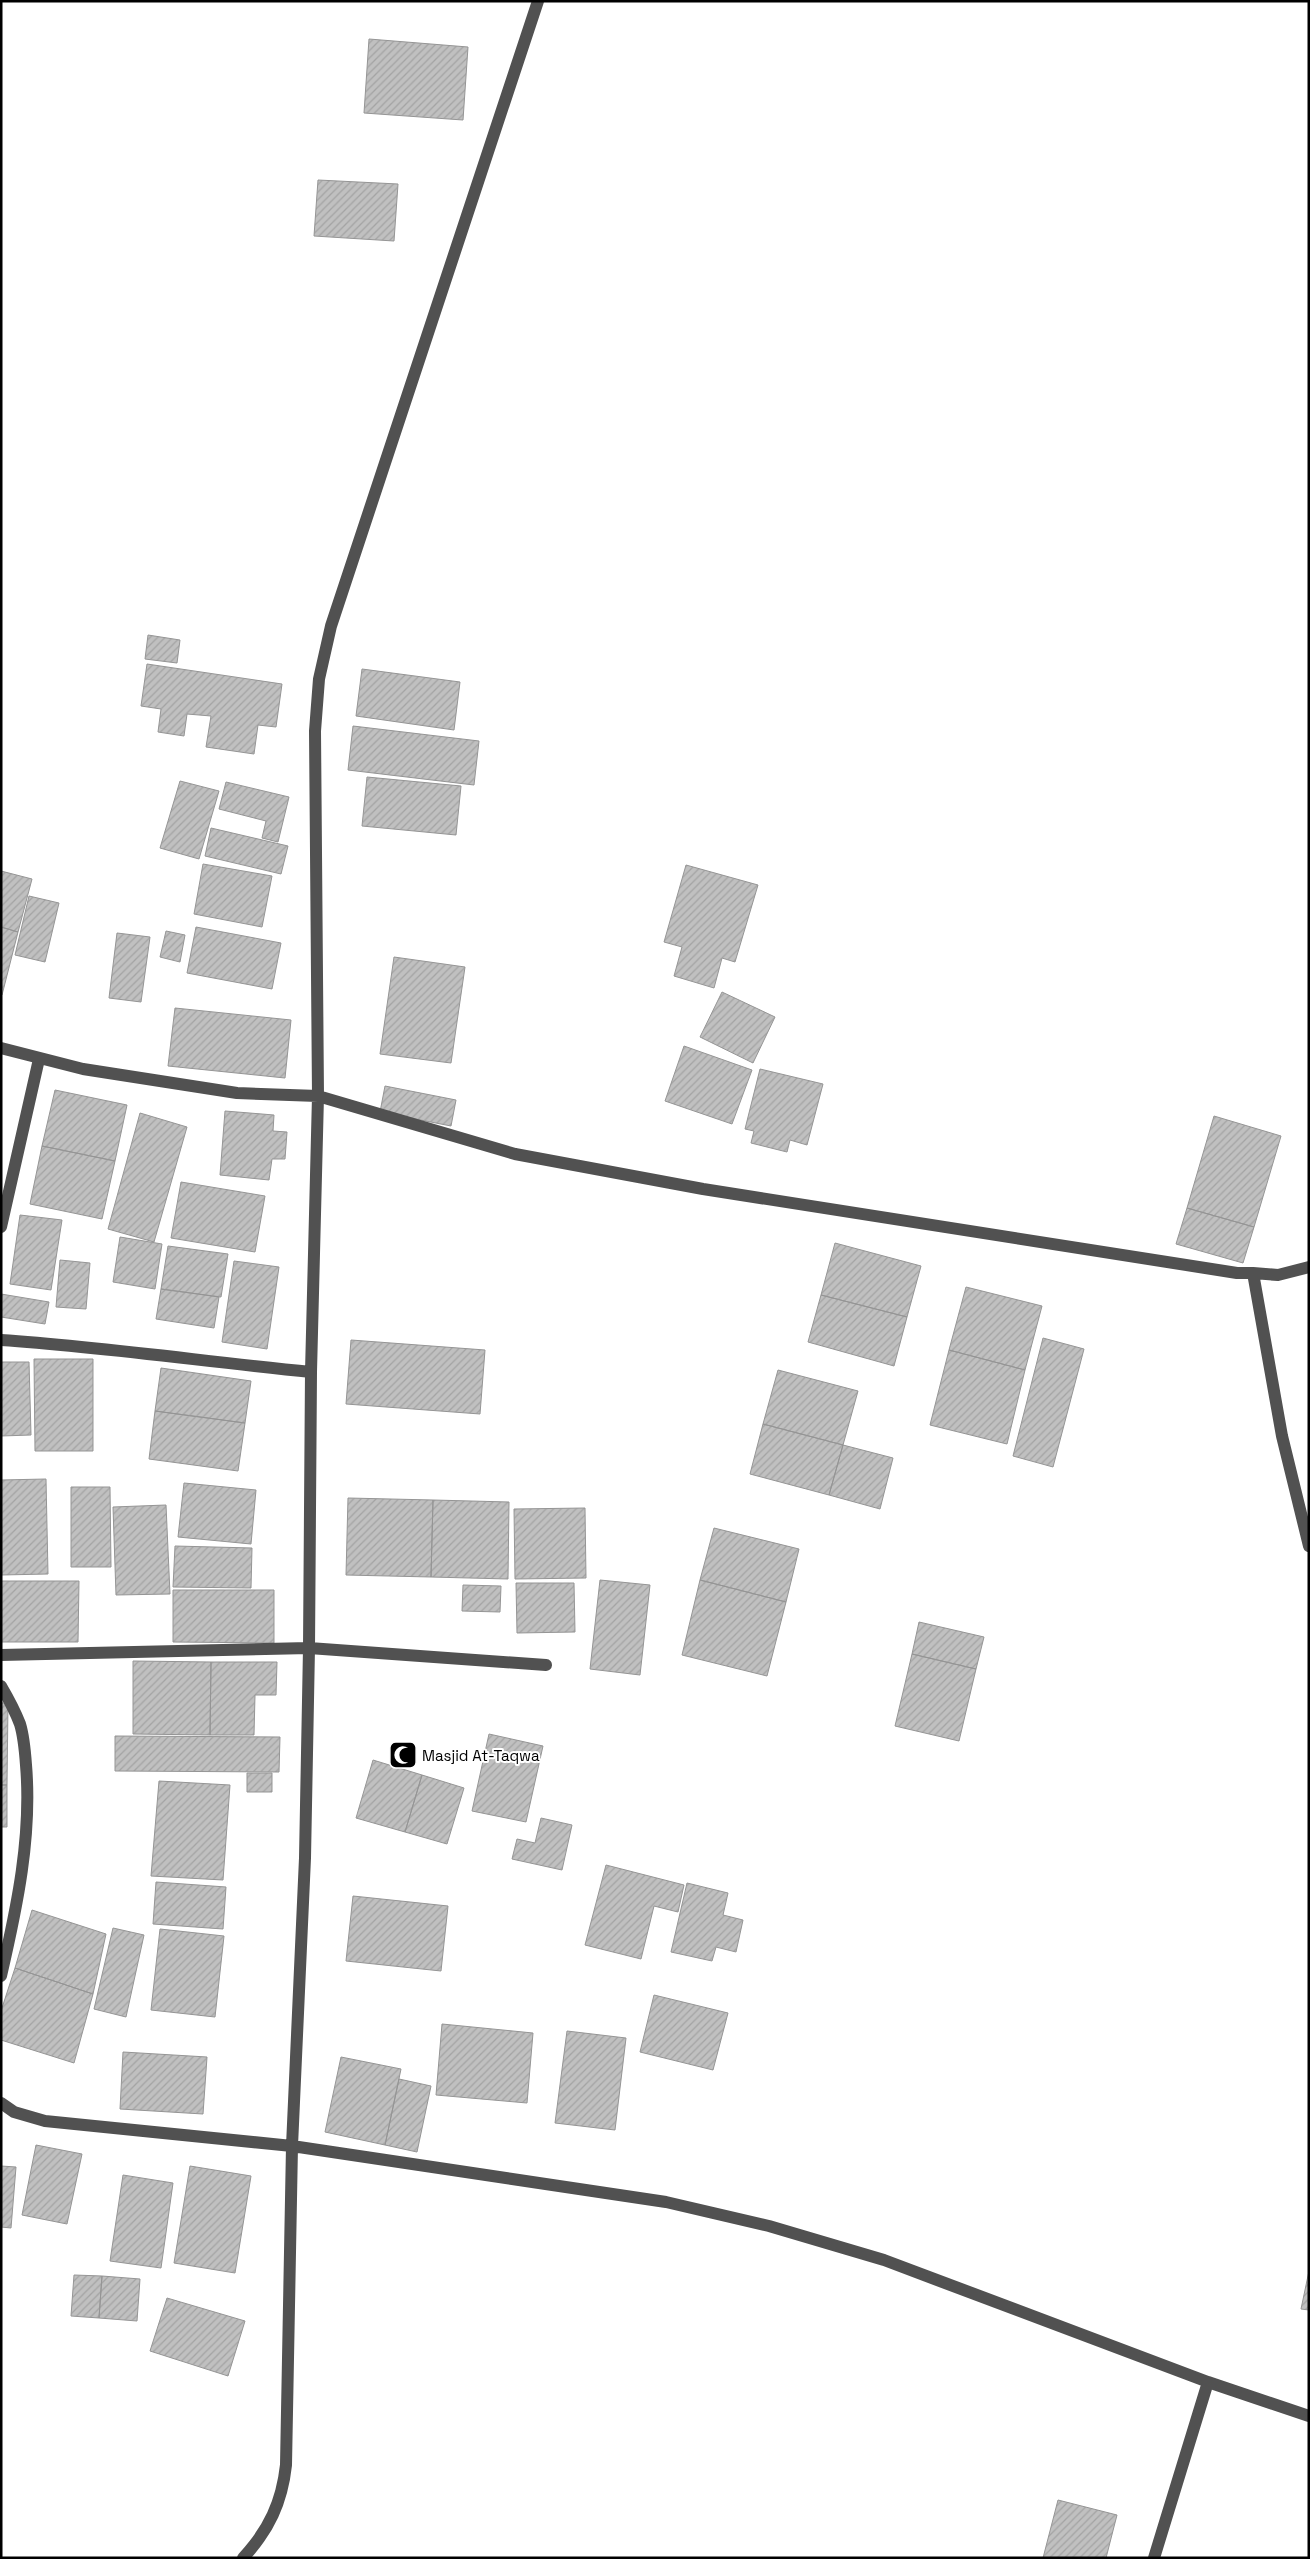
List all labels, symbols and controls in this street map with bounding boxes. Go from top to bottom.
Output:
mosque icon: Masjid At-Taqwa [388,1740,418,1770]
place label: Masjid At-Taqwa [422,1746,540,1765]

